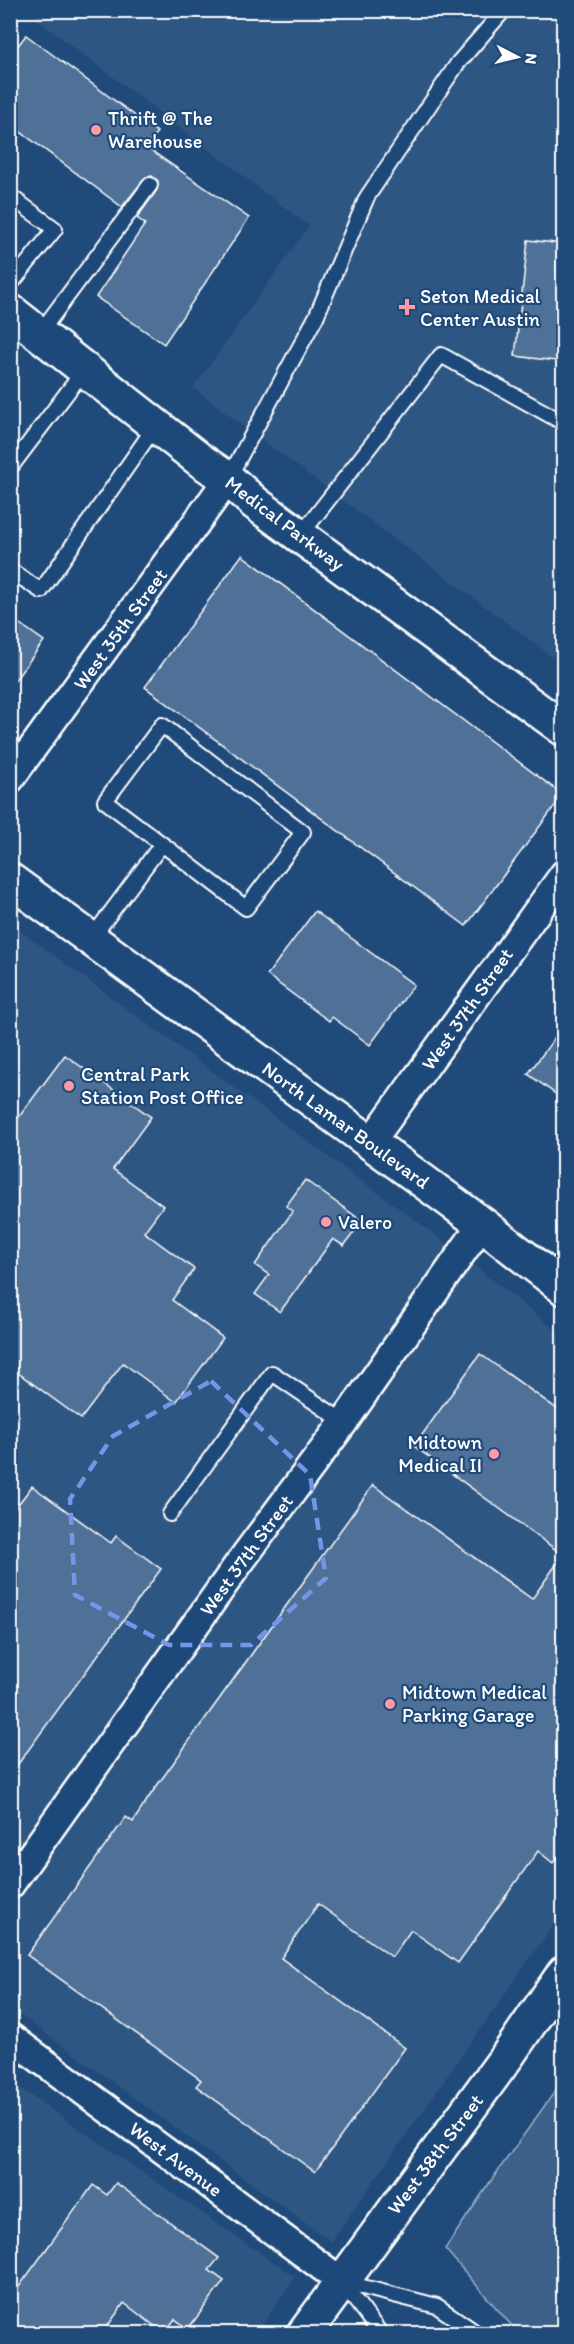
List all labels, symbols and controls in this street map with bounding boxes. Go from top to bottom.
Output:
north arrow [487,27,547,87]
text: N [521,52,541,65]
place label: Thrift @ The Warehouse [108,106,213,153]
marker: Thrift @ The Warehouse [89,123,103,137]
place label: Seton Medical Center Austin [420,284,541,331]
marker: Seton Medical Center Austin [398,298,416,316]
street label: Medical Parkway [221,470,350,576]
street label: West 35th Street [68,564,172,694]
street label: West 37th Street [416,943,518,1075]
street label: North Lamar Boulevard [258,1056,434,1194]
place label: Central Park Station Post Office [81,1062,244,1109]
marker: Central Park Station Post Office [62,1079,76,1093]
place label: Valero [338,1210,392,1234]
marker: Valero [319,1215,333,1229]
place label: Midtown Medical II [398,1430,482,1477]
marker: Midtown Medical II [487,1447,501,1461]
street label: West 37th Street [194,1490,298,1620]
place label: Midtown Medical Parking Garage [402,1680,547,1727]
marker: Midtown Medical Parking Garage [383,1697,397,1711]
street label: West 38th Street [382,2089,488,2219]
street label: West Avenue [125,2116,227,2202]

